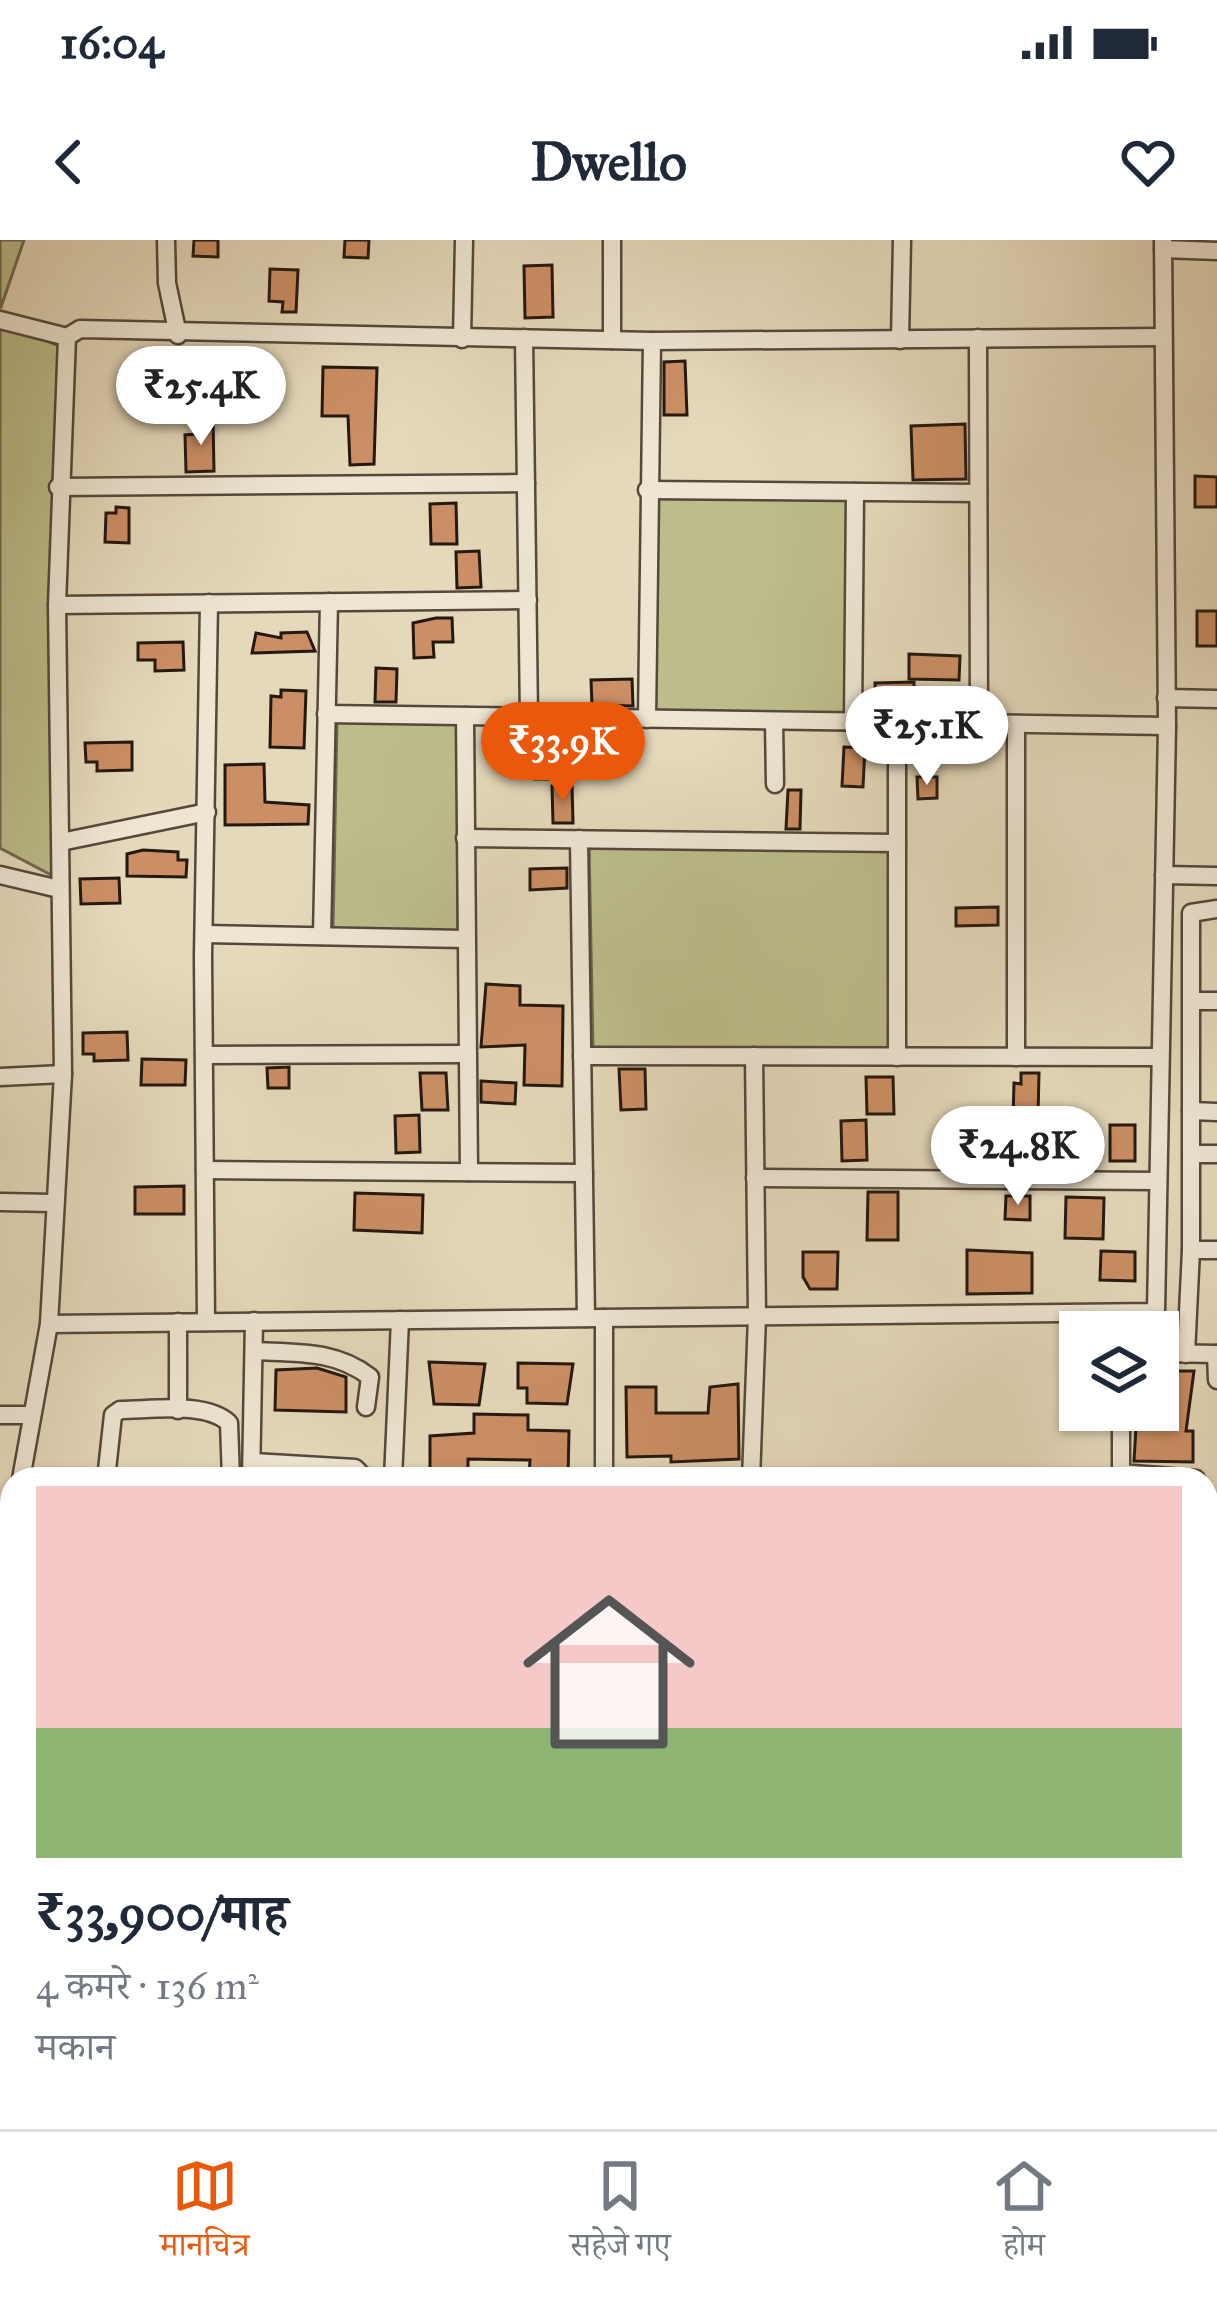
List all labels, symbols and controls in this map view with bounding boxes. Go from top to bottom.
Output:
text: 16:04 [60,15,163,70]
icon: back [36,129,102,195]
text: Dwello [530,129,687,195]
icon: heart [1115,129,1181,195]
pin: ₹25.4K [103,346,299,448]
text: ₹25.4K [143,361,259,409]
pin: ₹25.1K [829,686,1025,788]
text: ₹25.1K [872,701,982,749]
pin: ₹33.9K [465,702,661,804]
text: ₹33.9K [508,717,618,765]
pin: ₹24.8K [920,1106,1116,1208]
text: ₹24.8K [958,1121,1078,1169]
map controls [1059,1311,1179,1431]
button: layers [1059,1311,1179,1431]
icon: home [501,1564,717,1780]
text: ₹33,900/माह [36,1882,288,1944]
text: 4 कमरे · 136 m² [36,1962,259,2010]
text: मकान [36,2023,115,2071]
tab: मानचित्र [160,2153,250,2277]
tab: सहेजे गए [570,2153,671,2277]
tab: होम [991,2153,1057,2277]

